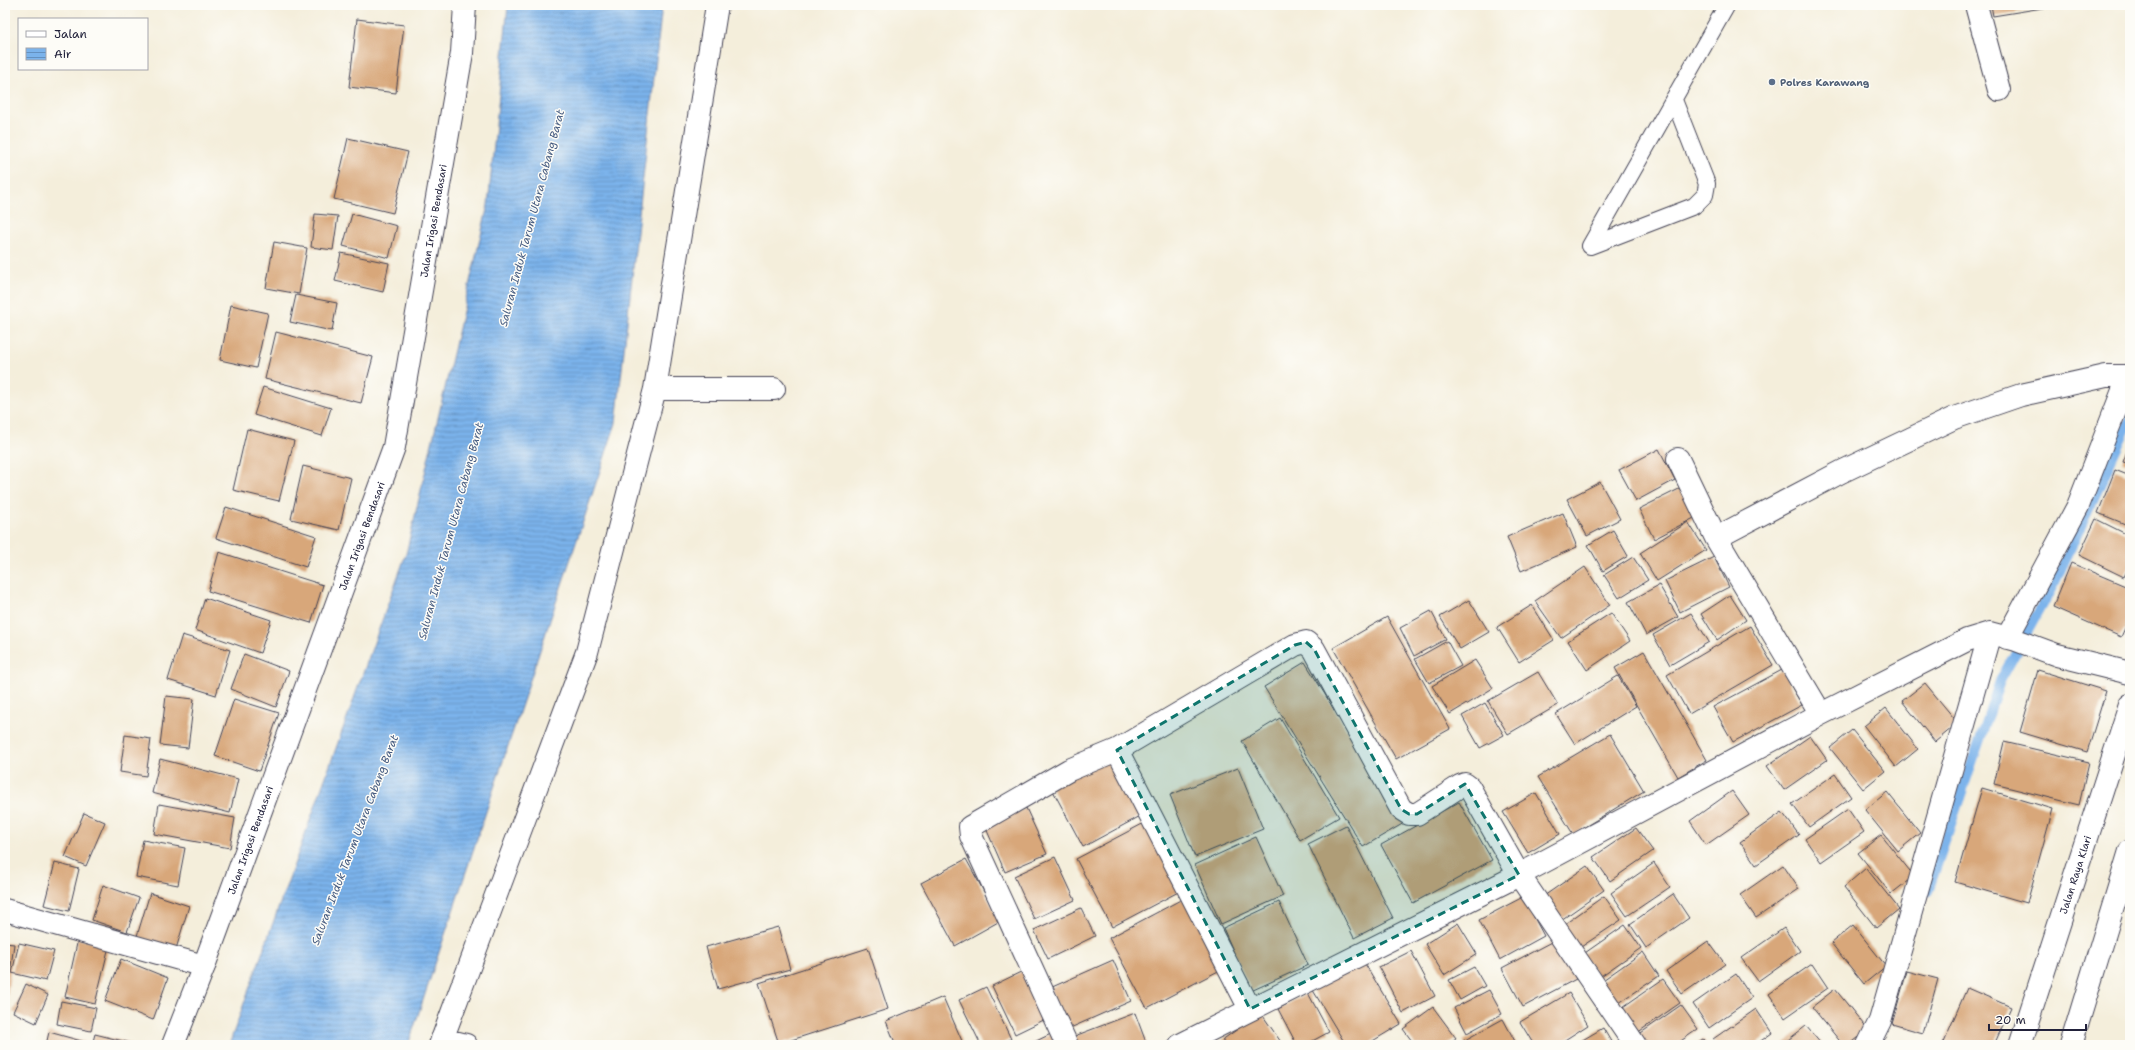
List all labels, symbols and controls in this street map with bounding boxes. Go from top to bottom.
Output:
legend [18,18,148,70]
text: Jalan [54,26,87,42]
text: Air [54,46,72,62]
place label: Polres Karawang [1780,76,1870,89]
marker: Polres Karawang [1767,77,1777,87]
water label: Saluran Induk Tarum Utara Cabang Barat [496,108,568,328]
street label: Jalan Irigasi Bendasari [417,163,449,279]
water label: Saluran Induk Tarum Utara Cabang Barat [415,421,487,641]
street label: Jalan Irigasi Bendasari [336,480,387,592]
water label: Saluran Induk Tarum Utara Cabang Barat [308,733,402,947]
street label: Jalan Irigasi Bendasari [224,784,276,896]
street label: Jalan Raya Klari [2056,834,2094,916]
scale bar [1989,1006,2086,1032]
text: 20 m [1995,1012,2026,1028]

